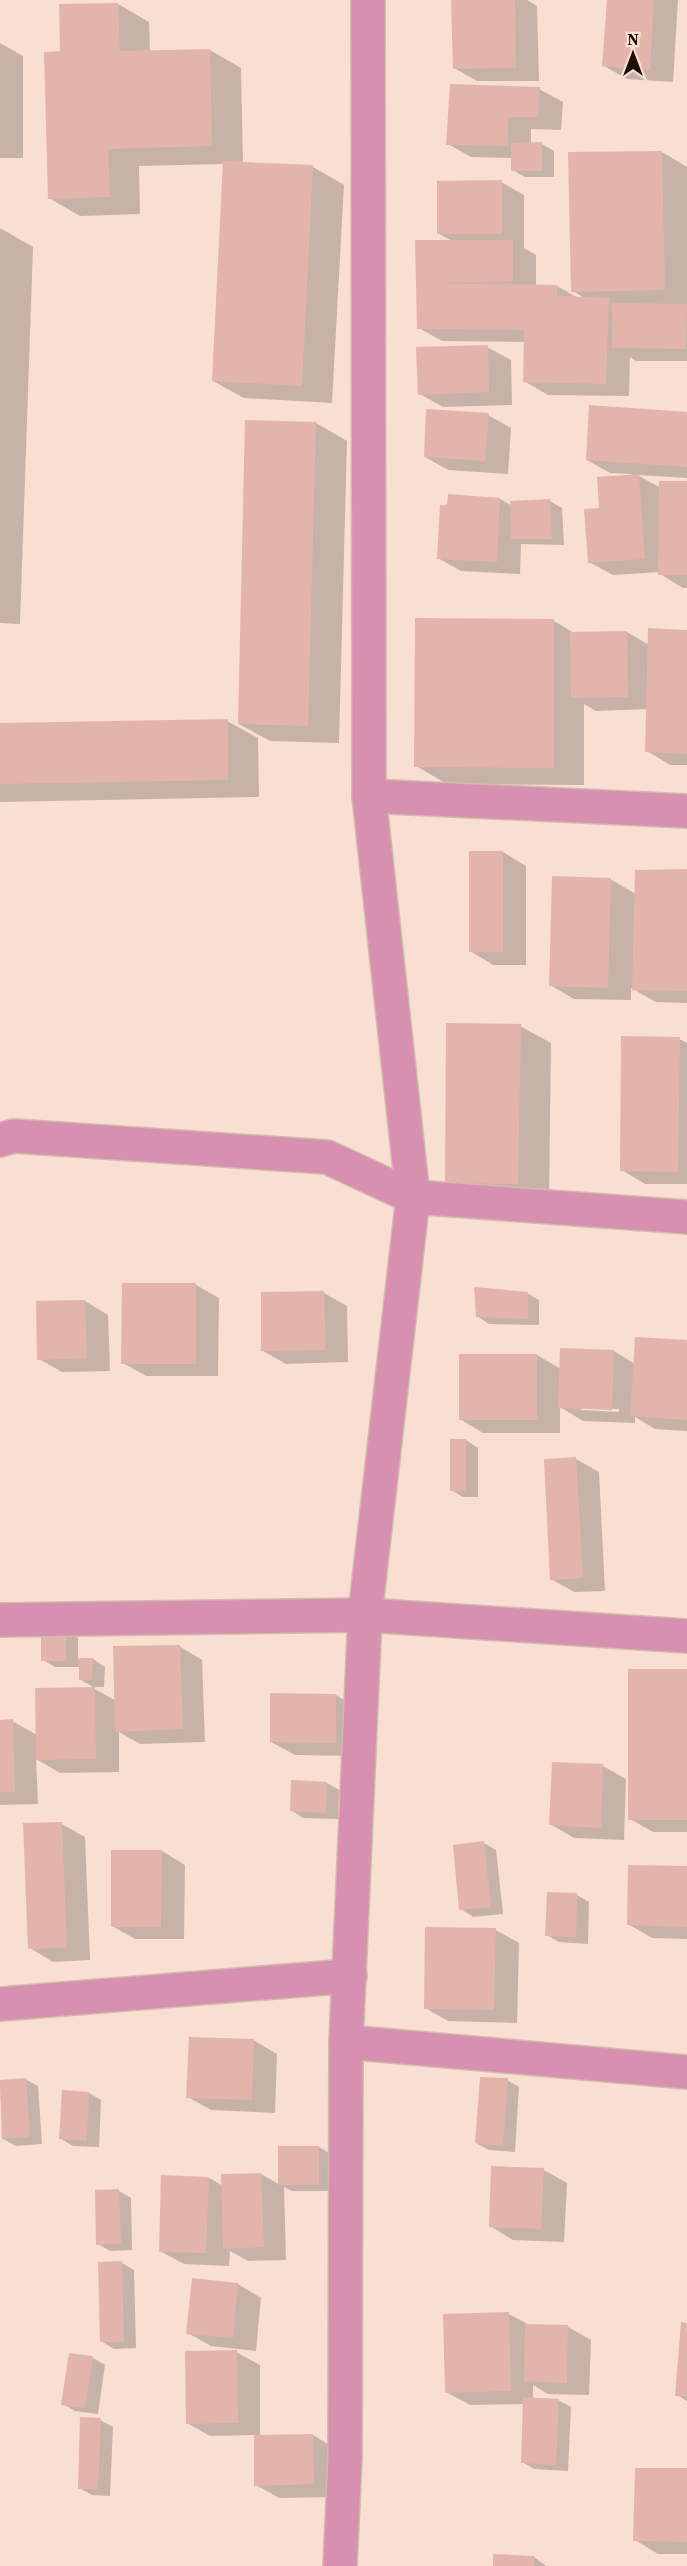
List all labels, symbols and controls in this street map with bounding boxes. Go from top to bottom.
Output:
north arrow [603,24,663,84]
text: N [627,28,639,50]

